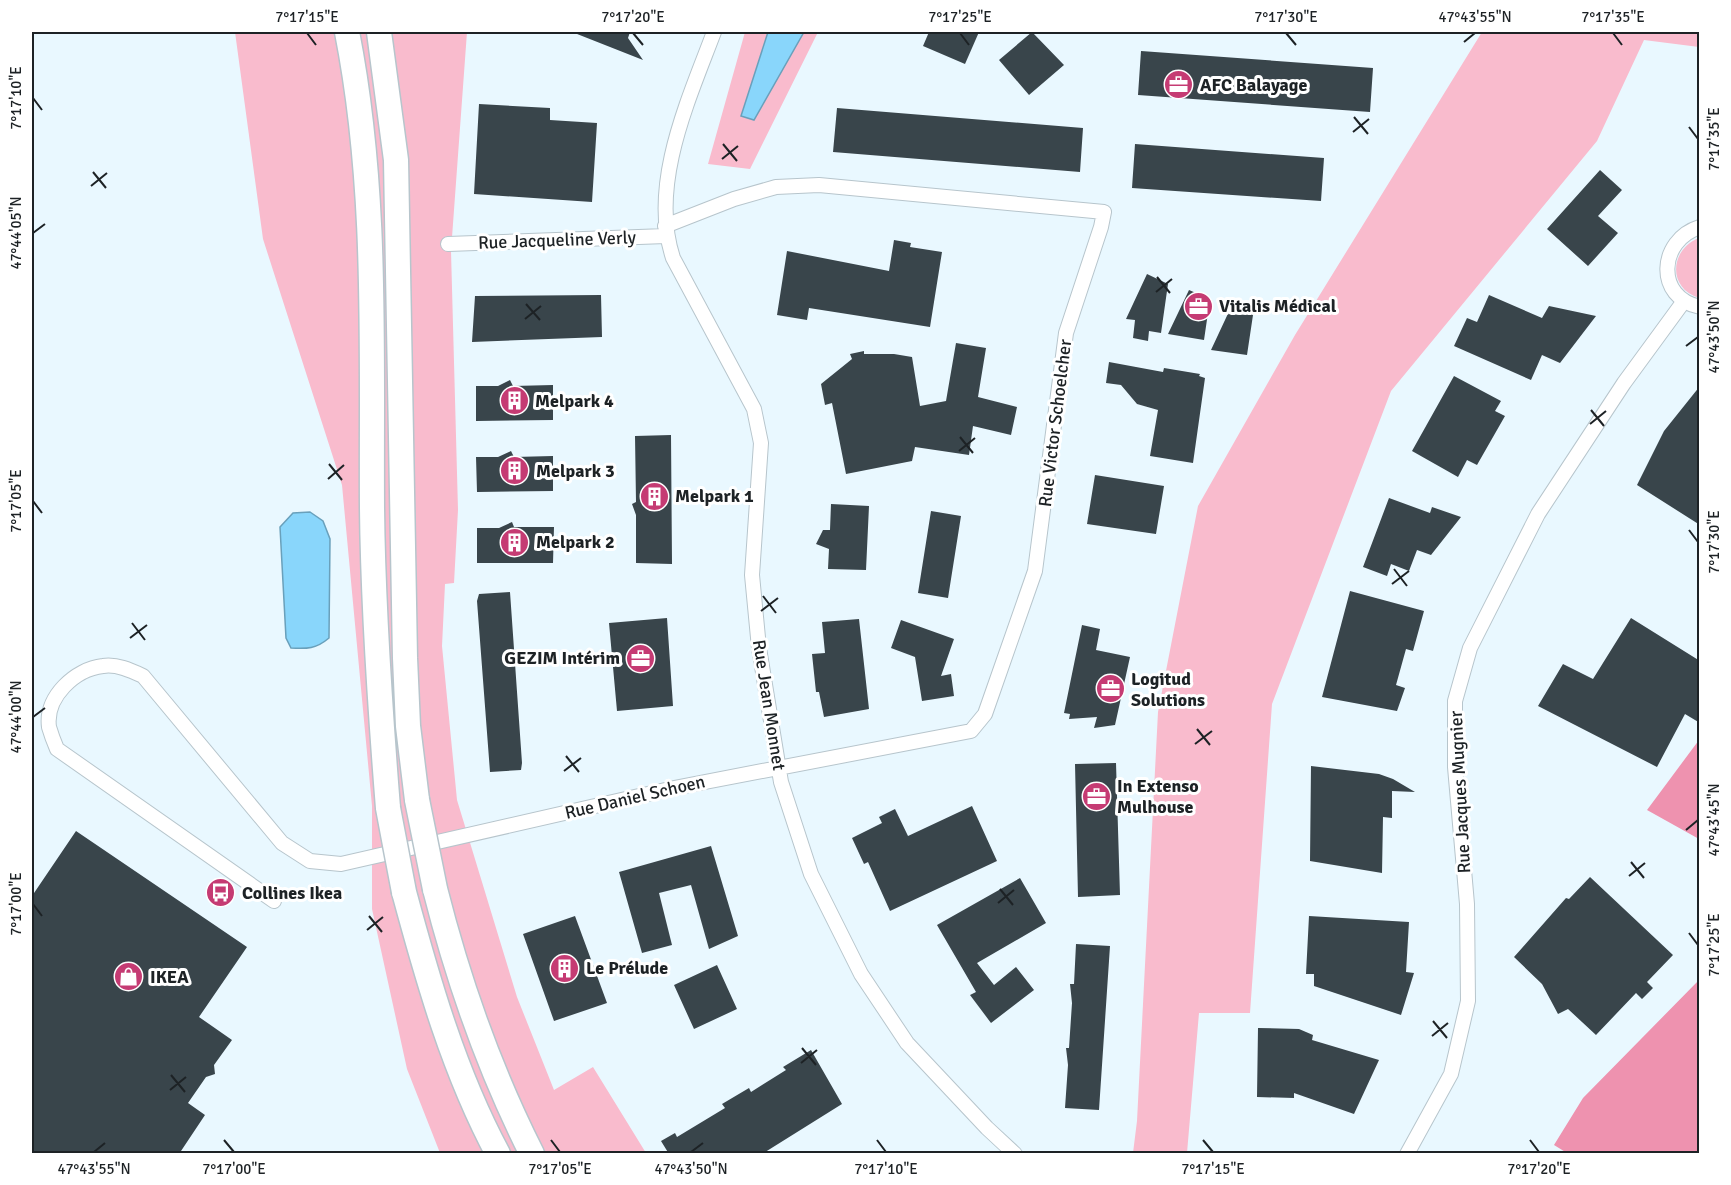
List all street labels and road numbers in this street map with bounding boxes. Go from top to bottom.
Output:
street label: Rue Jacqueline Verly [478,226,637,254]
street label: Rue Victor Schoelcher [1034,338,1076,508]
street label: Rue Jean Monnet [748,638,790,772]
street label: Rue Jacques Mugnier [1445,710,1475,874]
street label: Rue Daniel Schoen [563,770,707,824]

